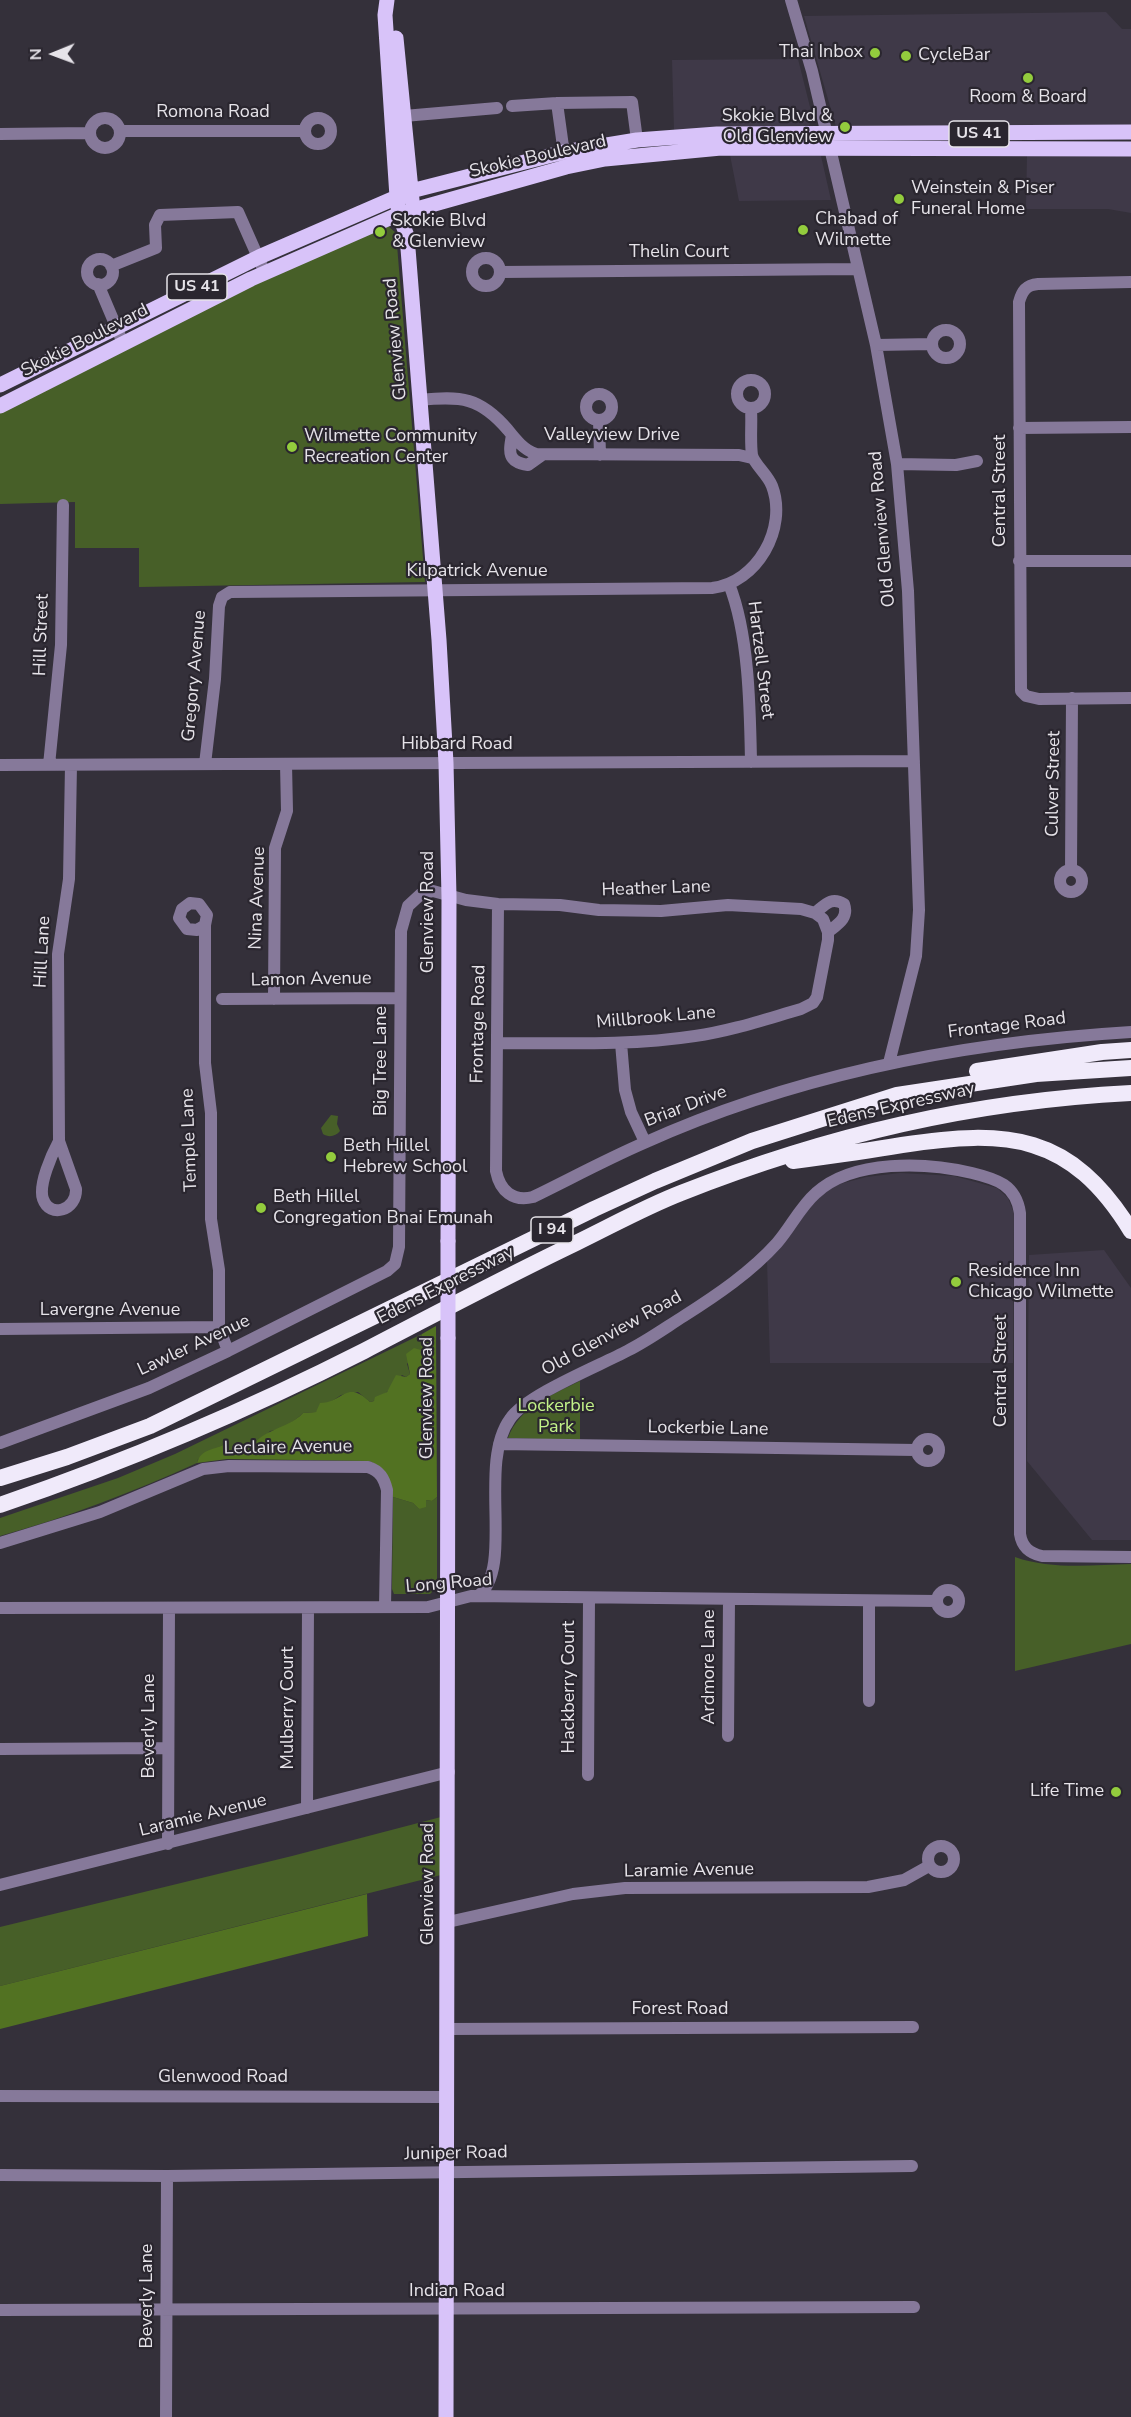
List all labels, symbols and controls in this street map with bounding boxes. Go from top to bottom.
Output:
north arrow [24,24,84,84]
place label: Thai Inbox [779,42,863,64]
place label: CycleBar [918,45,990,67]
marker: Thai Inbox [868,46,882,60]
text: N [25,48,47,60]
marker: CycleBar [899,49,913,63]
marker: Room & Board [1021,71,1035,85]
place label: Room & Board [969,87,1087,109]
street label: Romona Road [156,102,270,124]
place label: Skokie Blvd & Old Glenview [722,106,833,148]
marker: Skokie Blvd & Old Glenview [838,120,852,134]
road number: US 41 [949,121,1009,147]
street label: Skokie Boulevard [468,131,608,183]
place label: Weinstein & Piser Funeral Home [911,178,1054,220]
marker: Weinstein & Piser Funeral Home [892,192,906,206]
place label: Chabad of Wilmette [815,209,898,252]
place label: Skokie Blvd & Glenview [392,211,486,254]
marker: Chabad of Wilmette [796,223,810,237]
marker: Skokie Blvd & Glenview [373,225,387,239]
street label: Thelin Court [629,242,729,264]
road number: US 41 [167,274,227,300]
street label: Glenview Road [380,277,412,401]
street label: Skokie Boulevard [18,300,152,382]
street label: Valleyview Drive [544,425,680,447]
place label: Wilmette Community Recreation Center [304,426,477,468]
street label: Central Street [990,435,1012,547]
marker: Wilmette Community Recreation Center [285,440,299,454]
street label: Old Glenview Road [865,450,901,608]
street label: Kilpatrick Avenue [407,561,547,583]
street label: Hill Street [30,594,54,676]
street label: Hartzell Street [742,600,778,720]
street label: Gregory Avenue [179,609,211,743]
street label: Culver Street [1042,731,1066,837]
street label: Hibbard Road [401,734,513,756]
street label: Nina Avenue [245,846,271,950]
street label: Glenview Road [418,851,440,973]
street label: Heather Lane [601,876,711,902]
street label: Hill Lane [30,915,56,989]
street label: Frontage Road [467,964,491,1084]
street label: Lamon Avenue [250,968,372,992]
street label: Millbrook Lane [595,1002,717,1034]
street label: Big Tree Lane [371,1006,393,1116]
street label: Frontage Road [947,1008,1067,1044]
street label: Edens Expressway [825,1078,977,1134]
street label: Briar Drive [642,1081,730,1133]
street label: Temple Lane [177,1088,203,1192]
place label: Beth Hillel Hebrew School [343,1136,467,1178]
marker: Beth Hillel Hebrew School [324,1150,338,1164]
place label: Beth Hillel Congregation Bnai Emunah [273,1187,493,1230]
marker: Beth Hillel Congregation Bnai Emunah [254,1201,268,1215]
road number: I 94 [531,1217,573,1243]
street label: Edens Expressway [374,1242,518,1330]
place label: Residence Inn Chicago Wilmette [968,1261,1114,1304]
marker: Residence Inn Chicago Wilmette [949,1275,963,1289]
street label: Old Glenview Road [538,1287,686,1381]
street label: Lavergne Avenue [40,1300,180,1322]
street label: Lawler Avenue [134,1311,254,1381]
street label: Central Street [991,1315,1013,1427]
street label: Glenview Road [417,1337,439,1459]
park label: Lockerbie Park [517,1396,595,1438]
street label: Lockerbie Lane [647,1417,769,1441]
street label: Leclaire Avenue [224,1436,352,1460]
street label: Long Road [405,1569,493,1599]
street label: Ardmore Lane [699,1609,721,1725]
street label: Hackberry Court [559,1621,581,1753]
street label: Mulberry Court [278,1646,300,1770]
street label: Beverly Lane [139,1674,161,1778]
place label: Life Time [1030,1781,1104,1803]
marker: Life Time [1109,1785,1123,1799]
street label: Laramie Avenue [137,1790,269,1842]
street label: Glenview Road [418,1823,440,1945]
street label: Laramie Avenue [624,1859,754,1883]
street label: Forest Road [632,1999,728,2021]
street label: Glenwood Road [158,2067,288,2089]
street label: Juniper Road [404,2142,508,2166]
street label: Beverly Lane [137,2244,159,2348]
street label: Indian Road [409,2281,505,2303]

